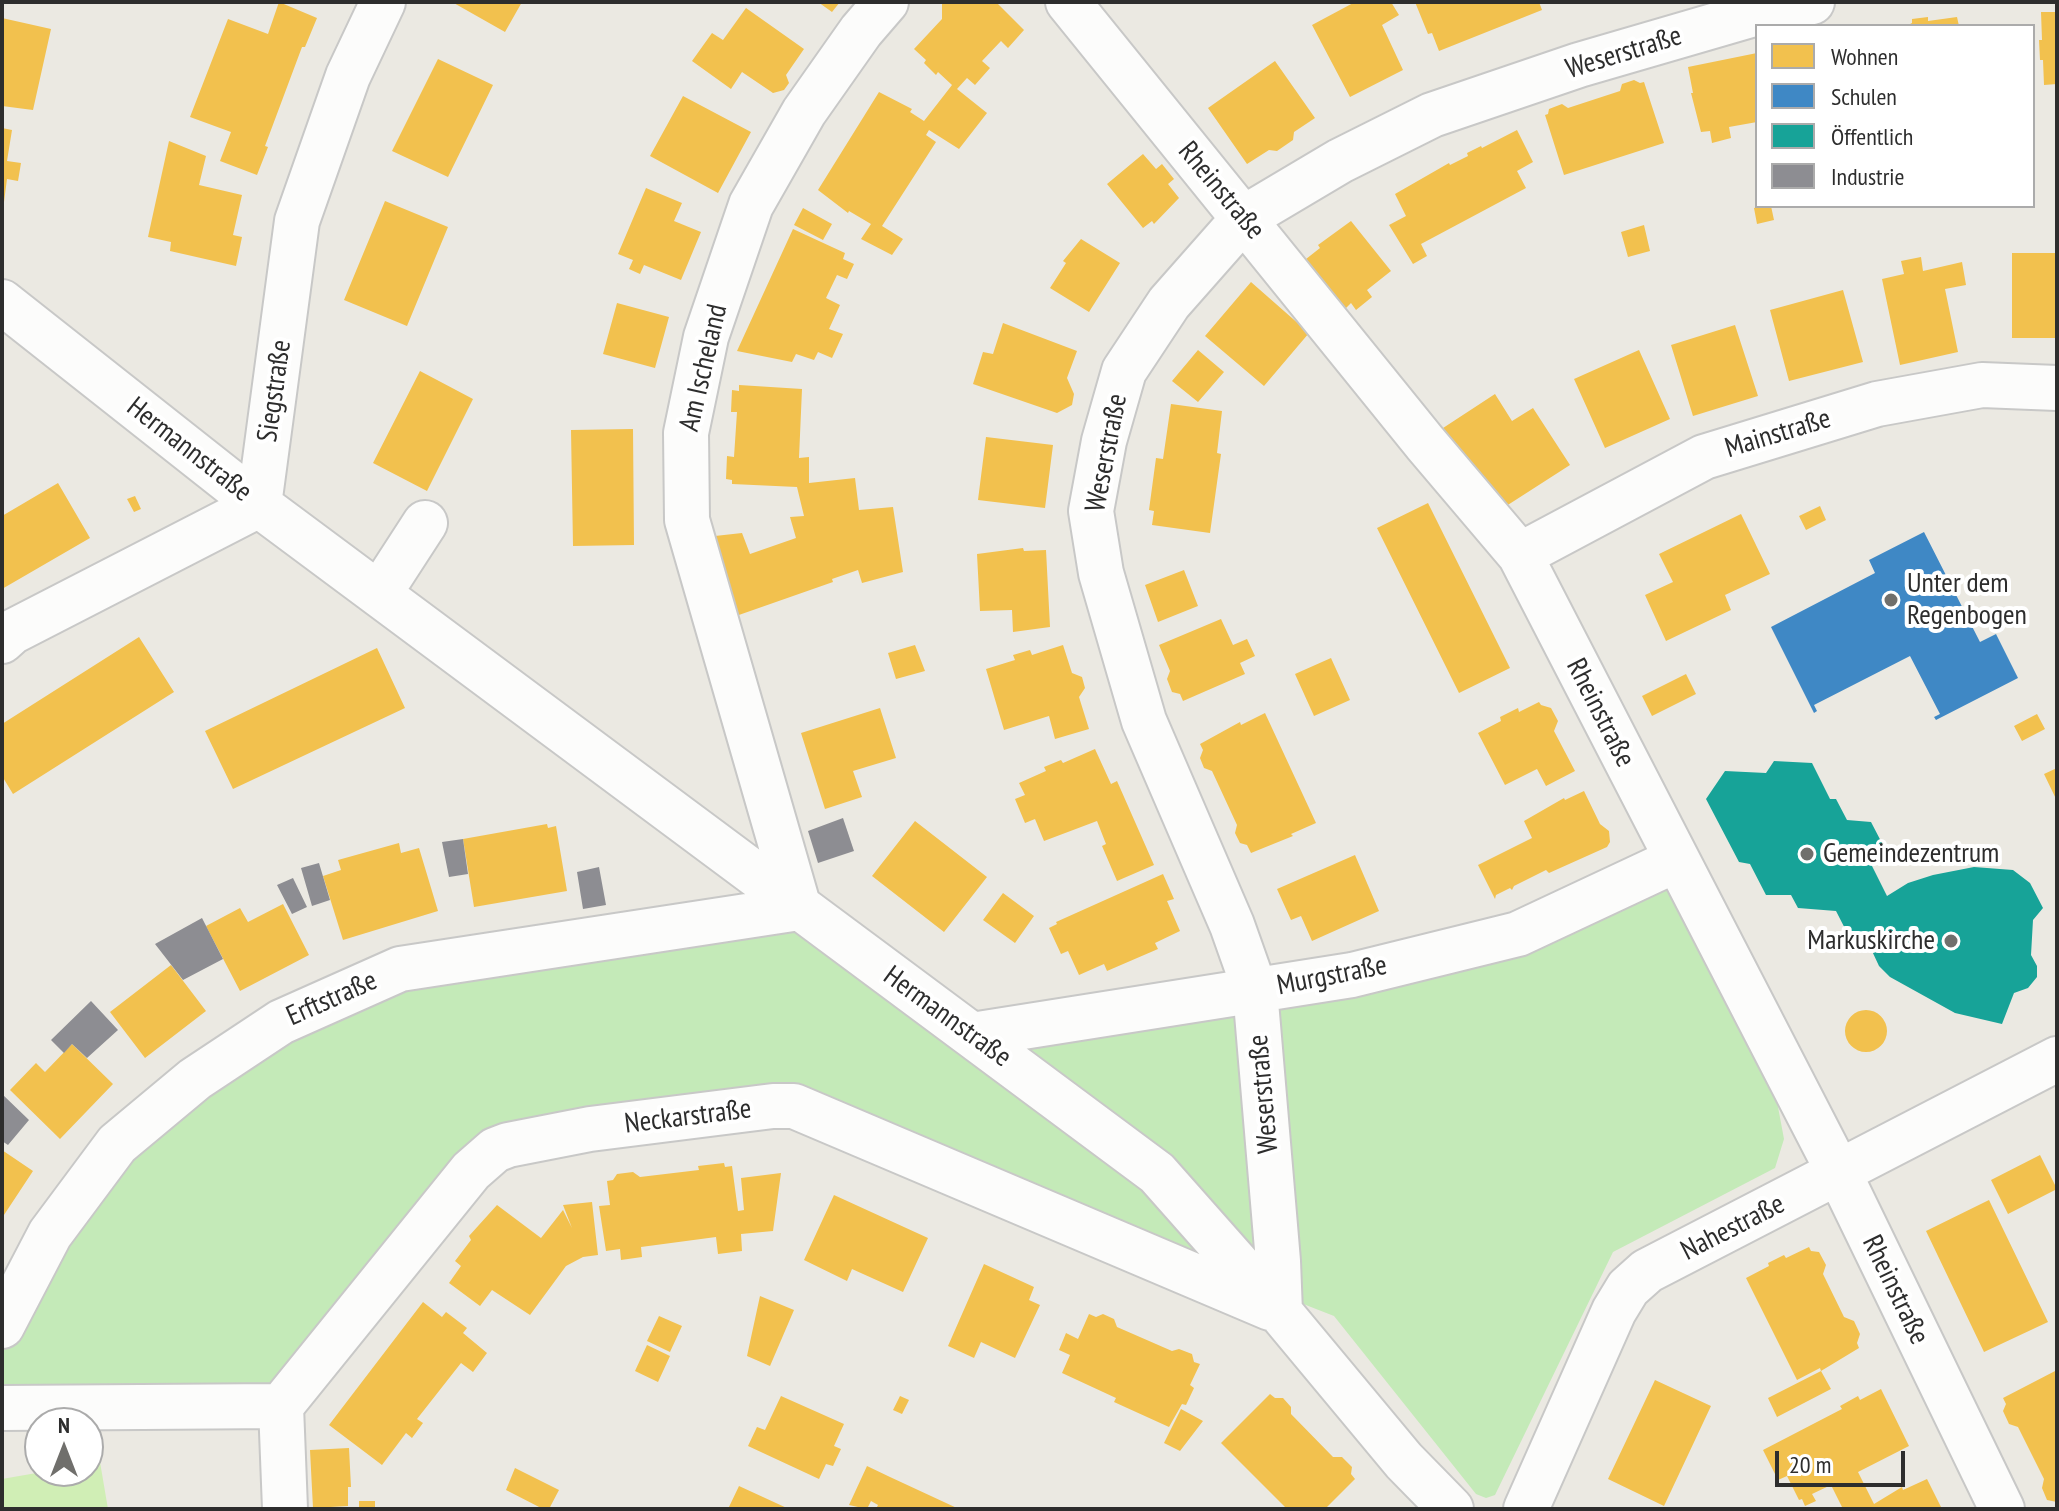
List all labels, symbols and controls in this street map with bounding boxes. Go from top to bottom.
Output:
street label: Weserstraße [1562,19,1686,87]
legend [1755,24,2035,208]
text: Wohnen [1831,41,1898,72]
text: Schulen [1831,81,1897,112]
text: Öffentlich [1831,121,1913,152]
street label: Rheinstraße [1171,135,1271,247]
text: Industrie [1831,161,1904,192]
street label: Am Ischeland [673,301,735,435]
street label: Siegstraße [251,338,299,444]
street label: Hermannstraße [120,391,258,509]
street label: Weserstraße [1079,391,1135,515]
street label: Mainstraße [1721,402,1835,466]
place label: Unter dem Regenbogen [1907,567,2027,633]
marker: Unter dem Regenbogen [1882,591,1900,609]
street label: Rheinstraße [1558,653,1642,773]
place label: Gemeindezentrum [1823,837,1999,871]
marker: Gemeindezentrum [1798,845,1816,863]
place label: Markuskirche [1807,924,1935,958]
marker: Markuskirche [1942,932,1960,950]
street label: Murgstraße [1274,949,1390,1003]
street label: Hermannstraße [877,959,1017,1075]
street label: Erftstraße [282,964,382,1034]
street label: Weserstraße [1242,1033,1286,1155]
street label: Neckarstraße [623,1093,753,1141]
street label: Nahestraße [1676,1188,1790,1268]
street label: Rheinstraße [1854,1230,1936,1350]
north arrow [24,1407,104,1487]
text: N [58,1411,70,1439]
scale bar [1779,1435,1909,1485]
text: 20 m [1789,1449,1831,1480]

